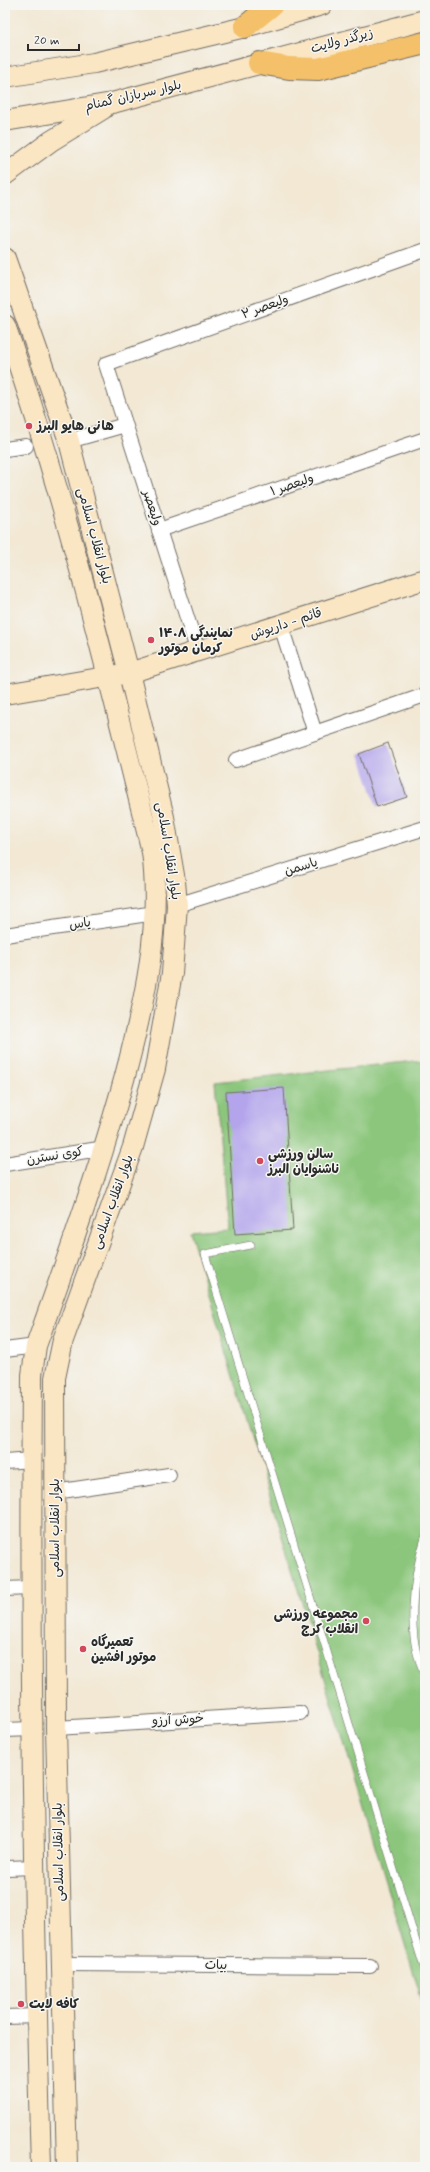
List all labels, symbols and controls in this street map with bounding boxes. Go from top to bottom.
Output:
street label: زیرگذر ولایت [309,25,375,57]
scale bar [28,26,79,52]
text: 20 m [34,33,60,49]
street label: بلوار سربازان گمنام [83,77,183,116]
street label: ولیعصر ۲ [239,291,291,323]
place label: هانی هایو البرز [36,418,114,435]
marker: هانی هایو البرز [24,421,34,431]
street label: ولیعصر ۱ [268,470,316,500]
street label: بلوار انقلاب اسلامی [73,486,115,586]
street label: ولیعصر [138,487,166,528]
street label: قائم - داریوش [248,604,325,645]
place label: نمایندگی ۱۴۰۸ کرمان موتور [158,624,233,657]
marker: نمایندگی ۱۴۰۸ کرمان موتور [146,635,156,645]
street label: بلوار انقلاب اسلامی [152,801,184,901]
street label: یاسمن [282,854,320,880]
street label: یاس [68,914,92,934]
street label: کوی نسترن [25,1143,85,1169]
place label: سالن ورزشی ناشنوایان البرز [267,1146,339,1178]
street label: بلوار انقلاب اسلامی [88,1153,138,1251]
marker: سالن ورزشی ناشنوایان البرز [255,1156,265,1166]
street label: بلوار انقلاب اسلامی [47,1479,64,1577]
place label: مجموعه ورزشی انقلاب کرج [274,1606,358,1638]
marker: مجموعه ورزشی انقلاب کرج [361,1616,371,1626]
place label: تعمیرگاه موتور افشین [91,1633,156,1666]
marker: تعمیرگاه موتور افشین [78,1644,88,1654]
street label: خوش آرزو [151,1710,205,1730]
street label: بلوار انقلاب اسلامی [50,1802,68,1902]
street label: بیات [205,1957,227,1974]
place label: کافه لایت [29,1996,79,2013]
marker: کافه لایت [16,1999,26,2009]

